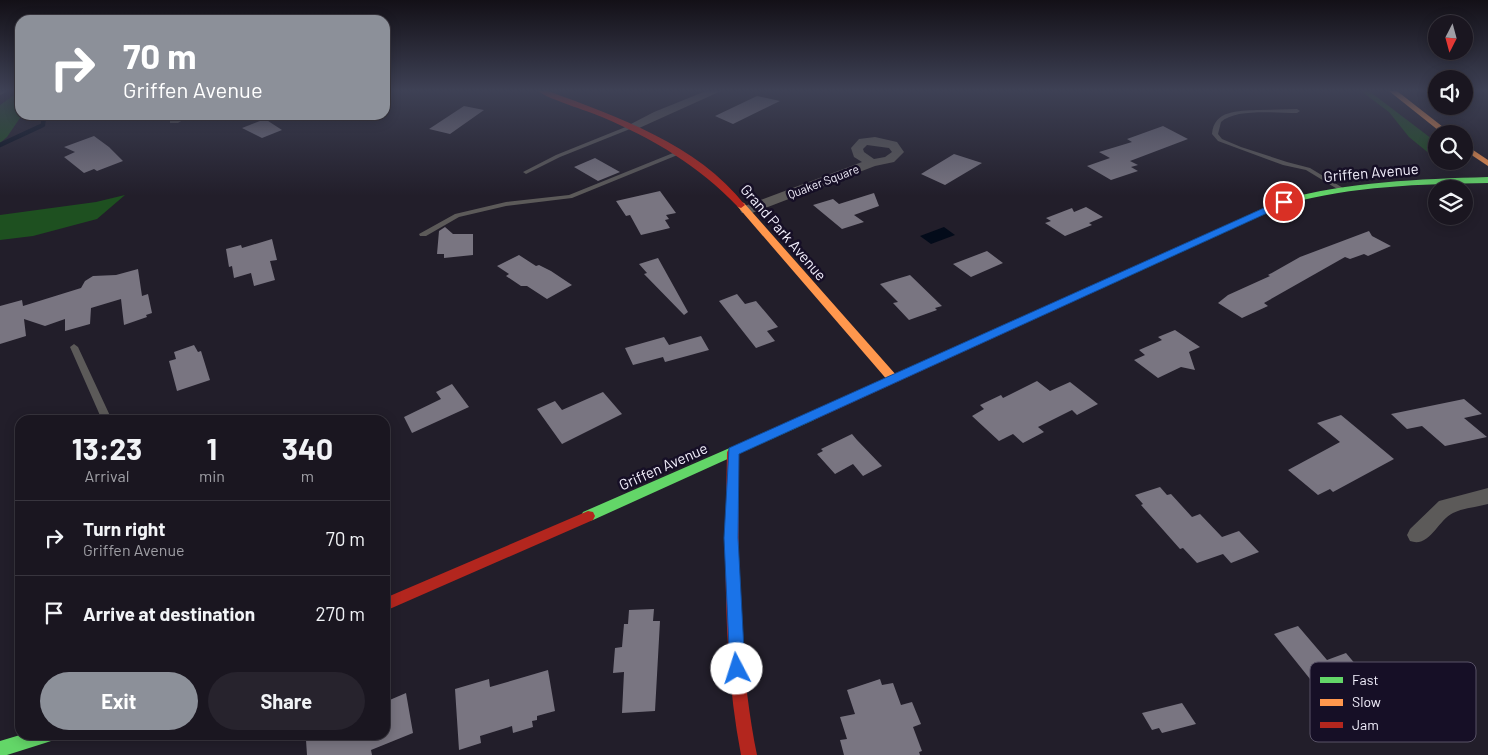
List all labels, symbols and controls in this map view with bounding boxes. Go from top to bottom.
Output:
north arrow [1428,15,1472,60]
map controls [1428,15,1473,225]
text: 70 m [123,34,197,76]
icon: right [40,35,105,100]
button: sound [1428,70,1473,115]
text: Griffen Avenue [123,76,263,102]
button: search [1428,125,1473,170]
street label: Griffen Avenue [1323,159,1419,185]
street label: Quaker Square [785,161,861,201]
street label: Grand Park Avenue [737,180,831,284]
button: layers [1428,180,1473,225]
pin [1263,181,1305,223]
icon: arrive [1270,188,1298,216]
text: 13:23 [72,430,142,466]
text: 1 [207,430,217,466]
text: 340 [282,430,333,466]
street label: Griffen Avenue [616,438,710,494]
text: Arrival [85,466,129,485]
text: min [199,466,225,485]
text: m [301,466,314,485]
text: Turn right [83,517,165,540]
icon: right [40,524,68,552]
text: 70 m [326,527,365,550]
text: Griffen Avenue [83,540,185,559]
icon: arrive [40,599,68,627]
text: Arrive at destination [83,602,255,625]
text: 270 m [316,602,365,625]
position arrow [710,642,762,694]
legend [1310,662,1476,742]
text: Fast [1352,671,1378,688]
button: Exit [40,672,198,730]
button: Share [208,672,365,730]
text: Slow [1352,693,1381,710]
text: Jam [1352,716,1379,733]

